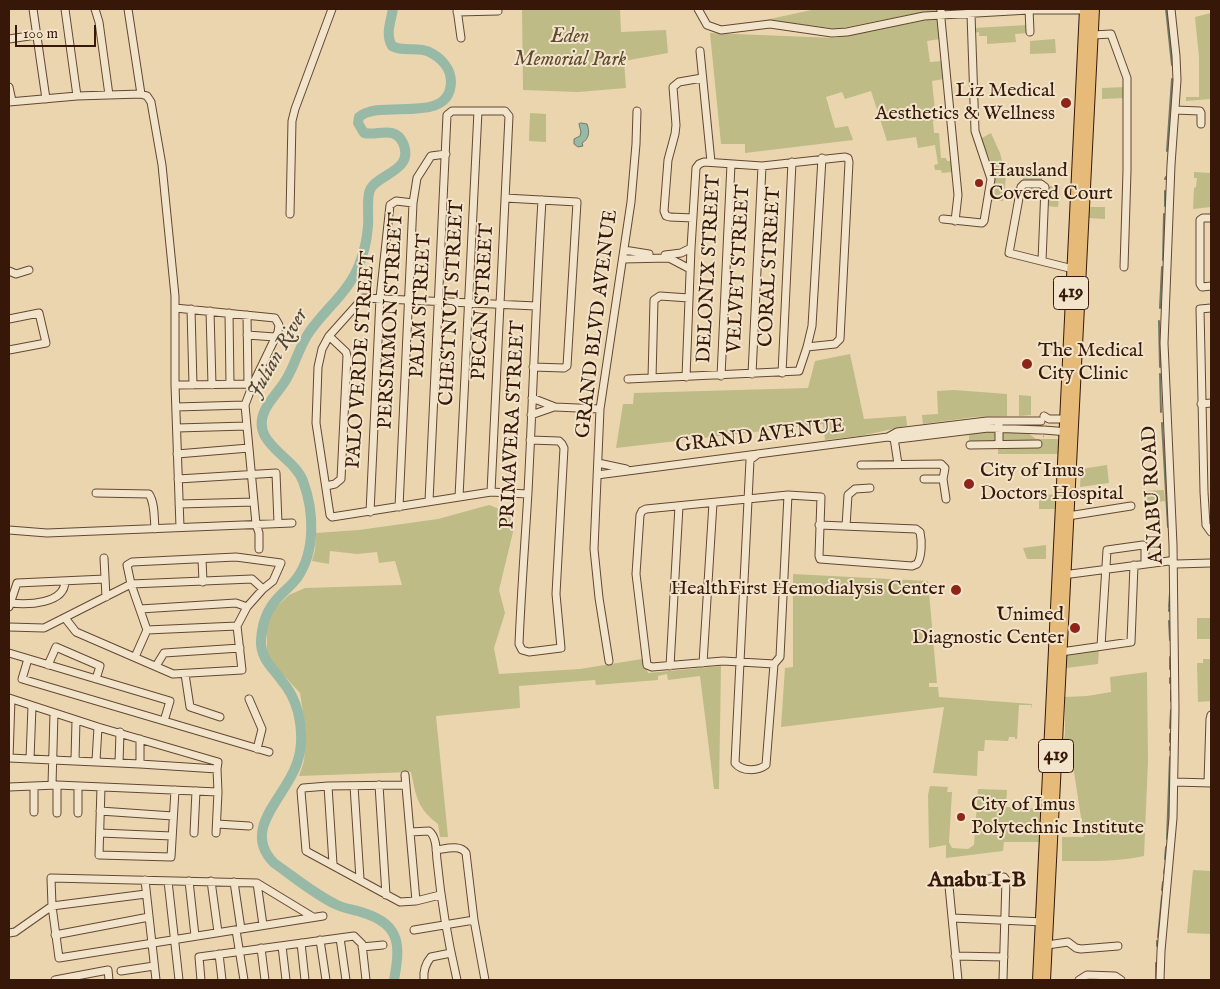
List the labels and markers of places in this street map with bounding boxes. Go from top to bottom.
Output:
place label: Liz Medical Aesthetics & Wellness [875,80,1055,127]
marker: Liz Medical Aesthetics & Wellness [1059,96,1073,110]
place label: Hausland Covered Court [989,160,1113,207]
marker: Hausland Covered Court [973,177,985,189]
place label: The Medical City Clinic [1038,340,1143,387]
marker: The Medical City Clinic [1020,357,1034,371]
place label: City of Imus Doctors Hospital [980,460,1123,507]
marker: City of Imus Doctors Hospital [962,477,976,491]
place label: HealthFirst Hemodialysis Center [670,578,945,602]
marker: HealthFirst Hemodialysis Center [949,583,963,597]
place label: Unimed Diagnostic Center [912,604,1064,651]
marker: Unimed Diagnostic Center [1068,621,1082,635]
place label: City of Imus Polytechnic Institute [971,794,1144,841]
marker: City of Imus Polytechnic Institute [955,811,967,823]

